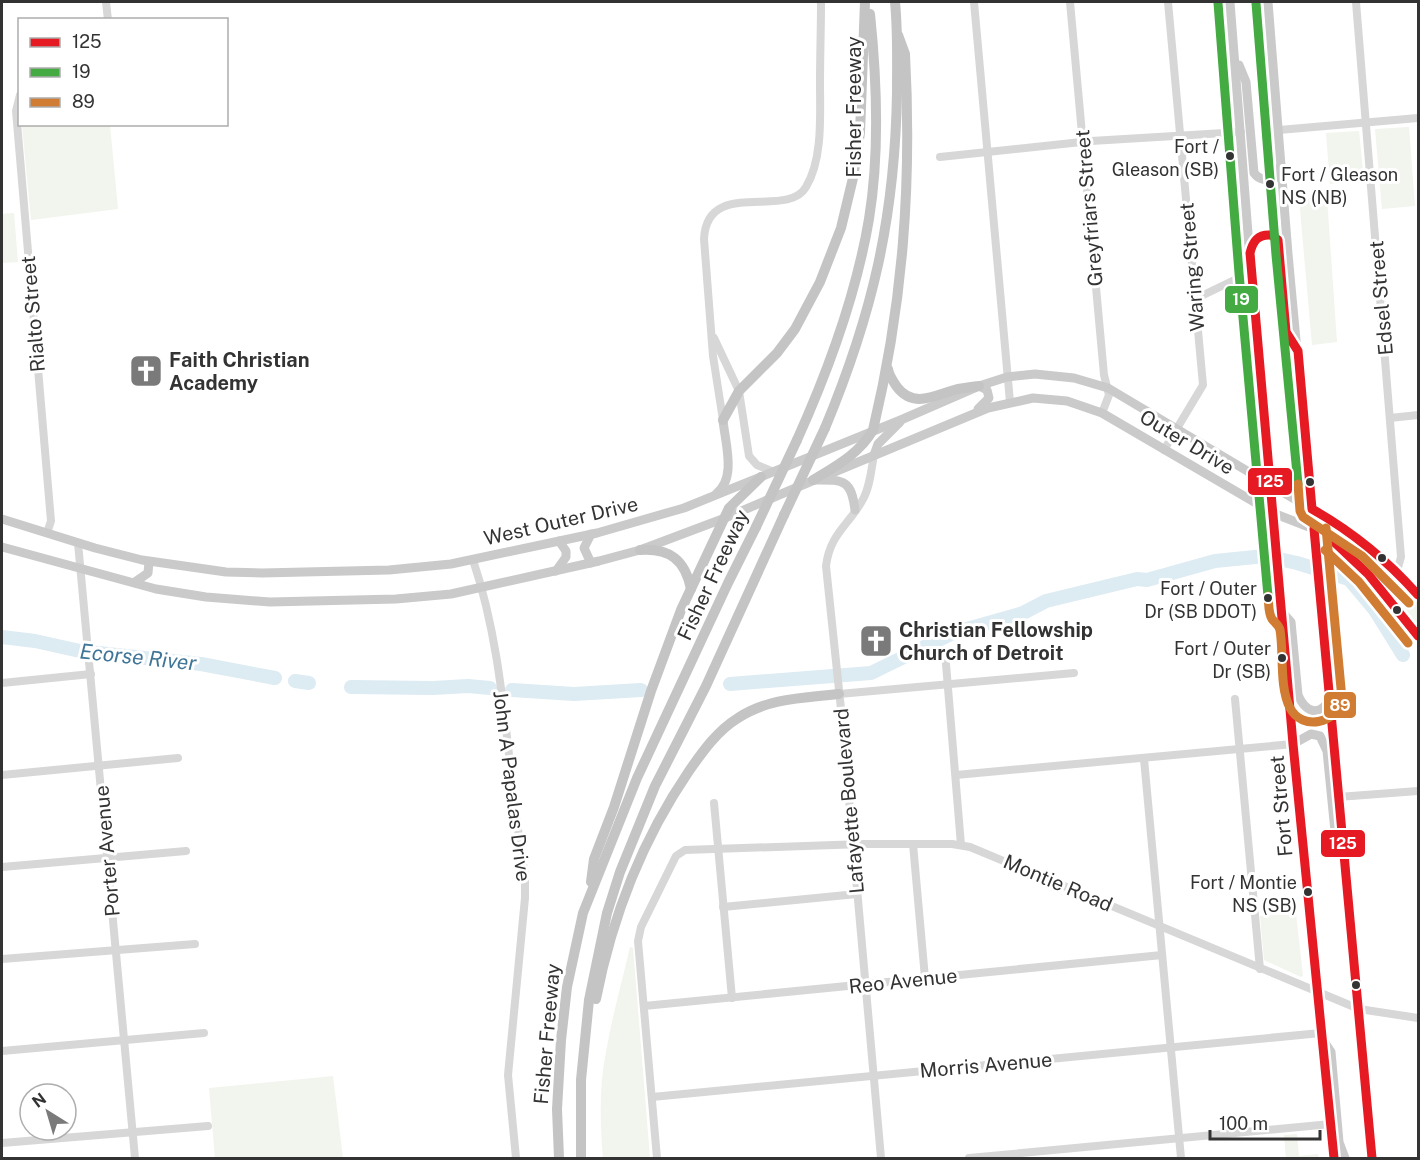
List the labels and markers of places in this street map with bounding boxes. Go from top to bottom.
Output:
place label: Fort / Gleason (SB) [1112,136,1220,180]
marker: Fort / Gleason (SB) [1224,150,1236,162]
place label: Fort / Gleason NS (NB) [1281,164,1398,208]
marker: Fort / Gleason NS (NB) [1264,178,1276,190]
place label: Faith Christian Academy [169,348,310,395]
church icon: Faith Christian Academy [128,353,164,389]
unlabelled marker [1304,476,1316,488]
unlabelled marker [1376,552,1388,564]
place label: Fort / Outer Dr (SB DDOT) [1144,578,1257,622]
marker: Fort / Outer Dr (SB DDOT) [1262,592,1274,604]
unlabelled marker [1391,604,1403,616]
place label: Christian Fellowship Church of Detroit [899,618,1093,665]
church icon: Christian Fellowship Church of Detroit [858,623,894,659]
place label: Fort / Outer Dr (SB) [1174,638,1271,682]
marker: Fort / Outer Dr (SB) [1276,652,1288,664]
place label: Fort / Montie NS (SB) [1190,872,1297,916]
marker: Fort / Montie NS (SB) [1302,886,1314,898]
unlabelled marker [1350,979,1362,991]

